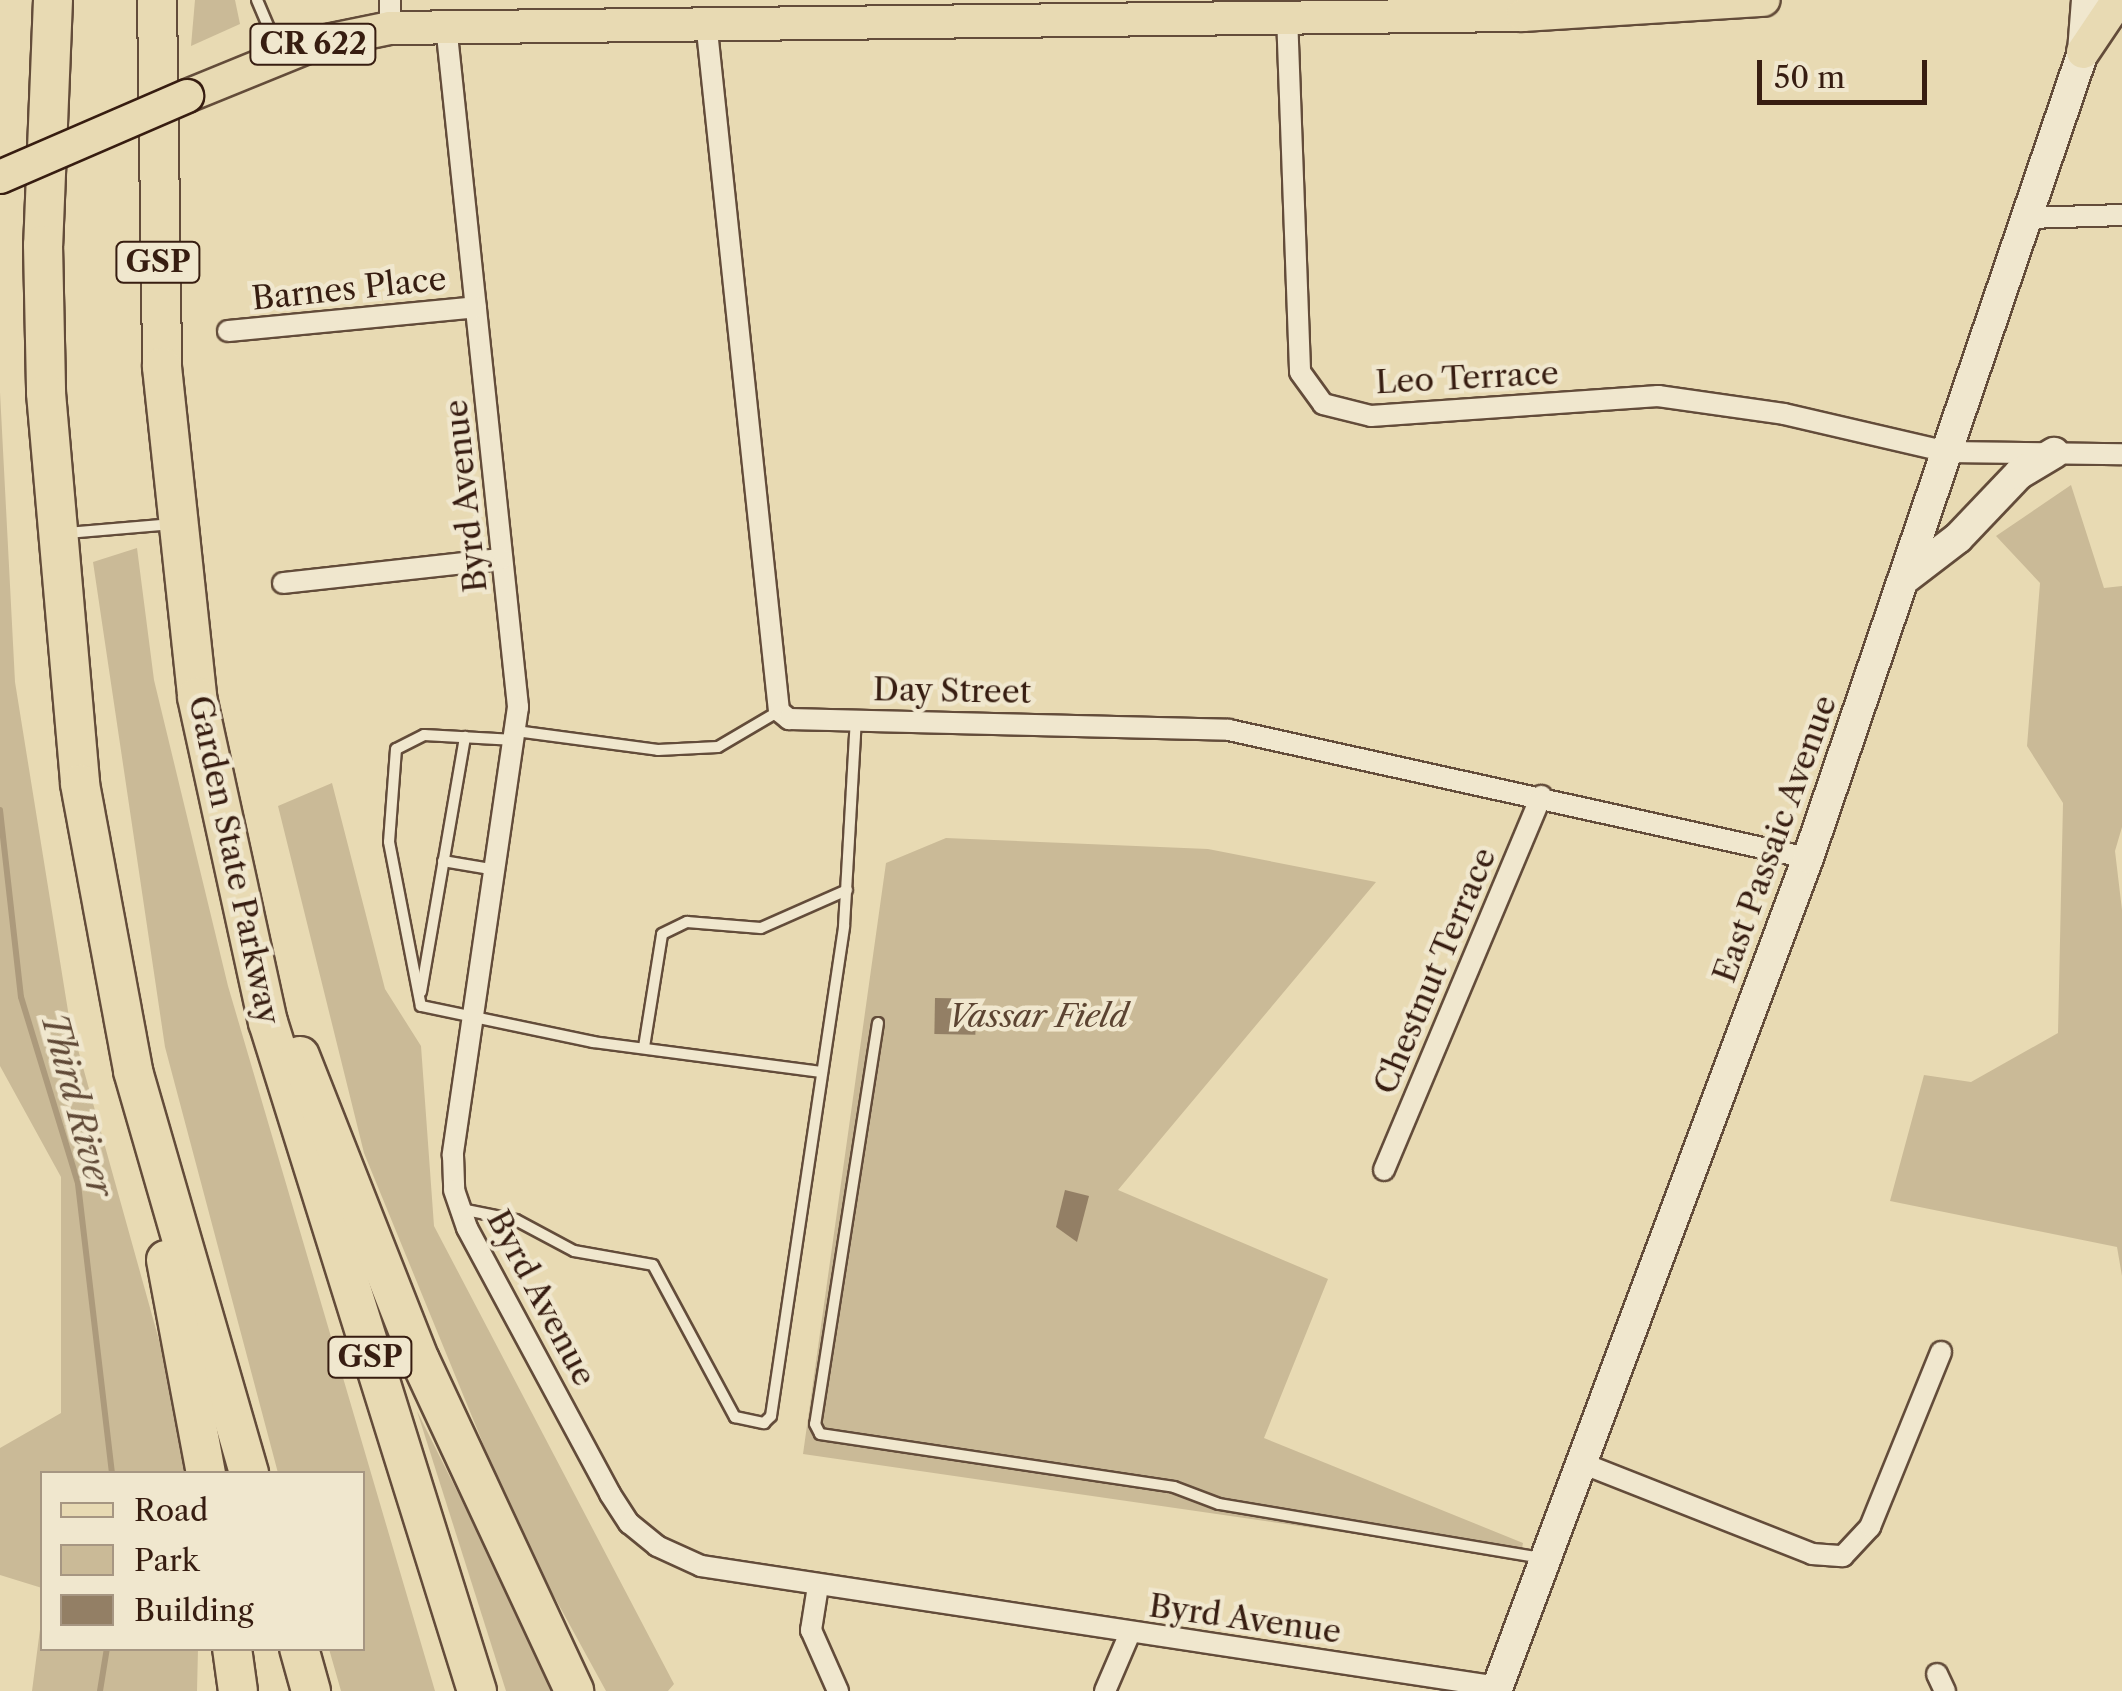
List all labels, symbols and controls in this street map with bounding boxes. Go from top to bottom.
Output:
road number: CR 622 [248,19,378,69]
scale bar [1762,40,1932,102]
text: 50 m [1774,59,1845,96]
road number: GSP [113,237,203,287]
street label: Barnes Place [250,260,448,318]
street label: Leo Terrace [1374,354,1560,402]
street label: Byrd Avenue [437,397,495,595]
street label: Day Street [872,670,1032,712]
street label: East Passaic Avenue [1705,690,1845,988]
street label: Garden State Parkway [180,692,288,1028]
street label: Chestnut Terrace [1366,842,1504,1100]
park label: Vassar Field [948,997,1128,1035]
water label: Third River [32,1008,122,1202]
street label: Byrd Avenue [478,1203,604,1393]
road number: GSP [325,1332,415,1382]
legend [40,1471,365,1651]
text: Road [134,1492,208,1529]
text: Park [134,1542,199,1579]
street label: Byrd Avenue [1146,1586,1344,1652]
text: Building [134,1592,254,1629]

